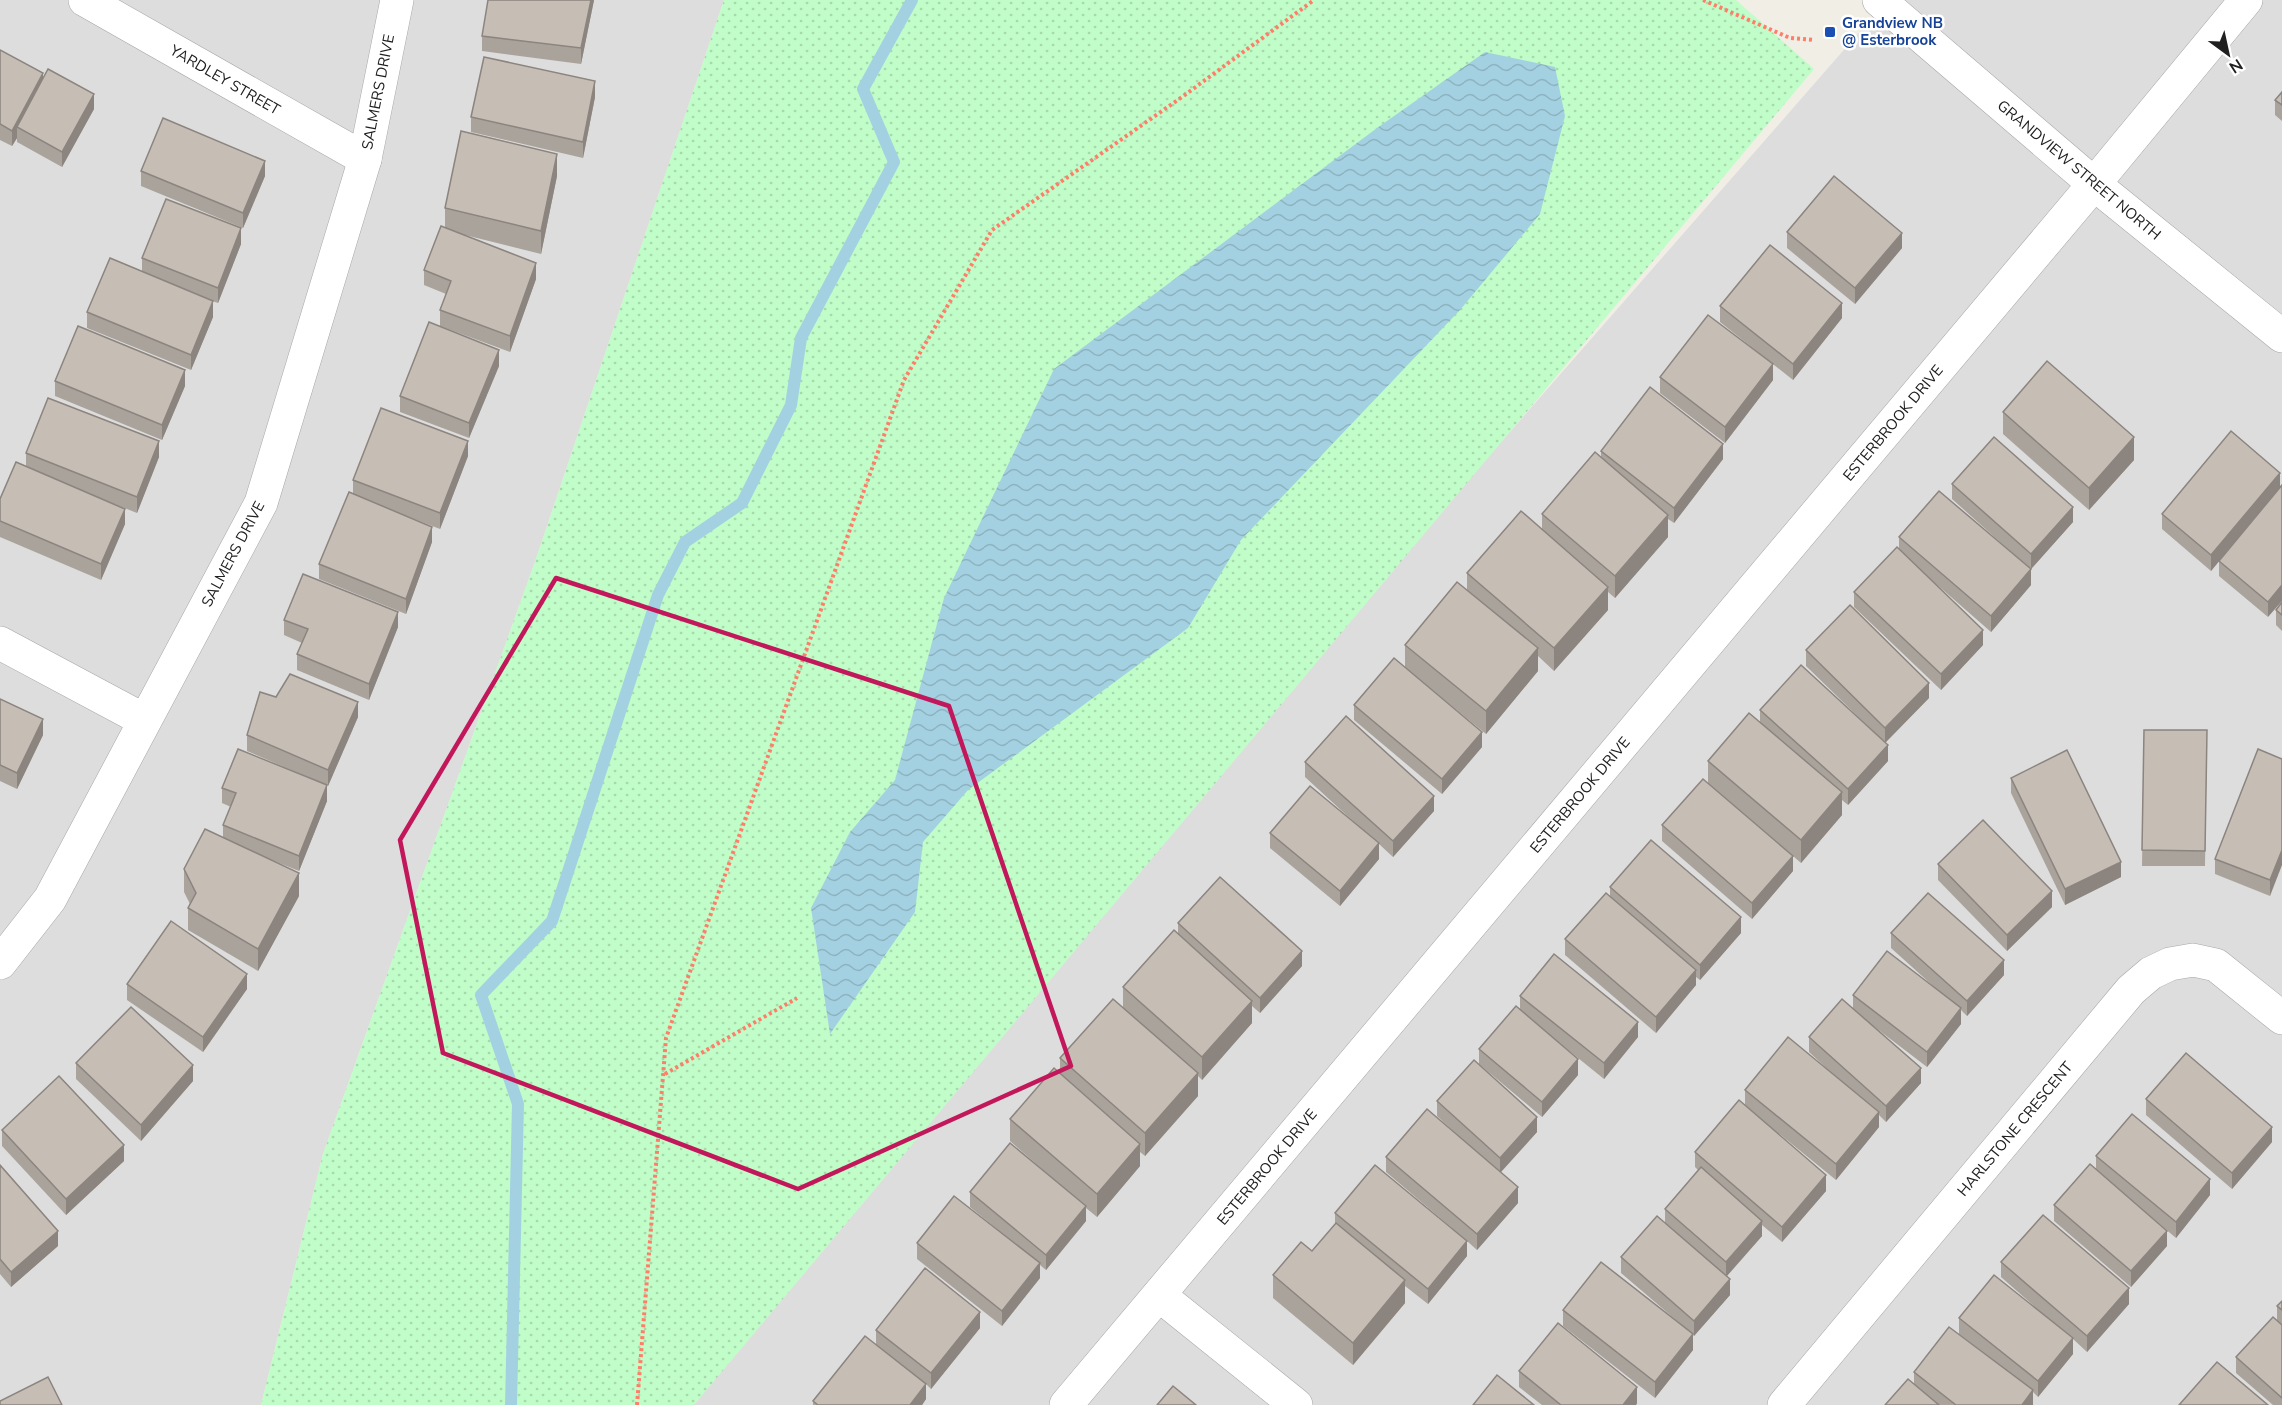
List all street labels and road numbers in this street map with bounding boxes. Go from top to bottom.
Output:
street label: SALMERS DRIVE [357,33,399,151]
street label: YARDLEY STREET [165,40,284,120]
street label: GRANDVIEW STREET NORTH [1993,96,2165,244]
street label: ESTERBROOK DRIVE [1838,361,1948,485]
street label: SALMERS DRIVE [197,498,269,610]
street label: ESTERBROOK DRIVE [1525,733,1635,857]
street label: HARLSTONE CRESCENT [1953,1058,2077,1200]
street label: ESTERBROOK DRIVE [1212,1105,1322,1229]

